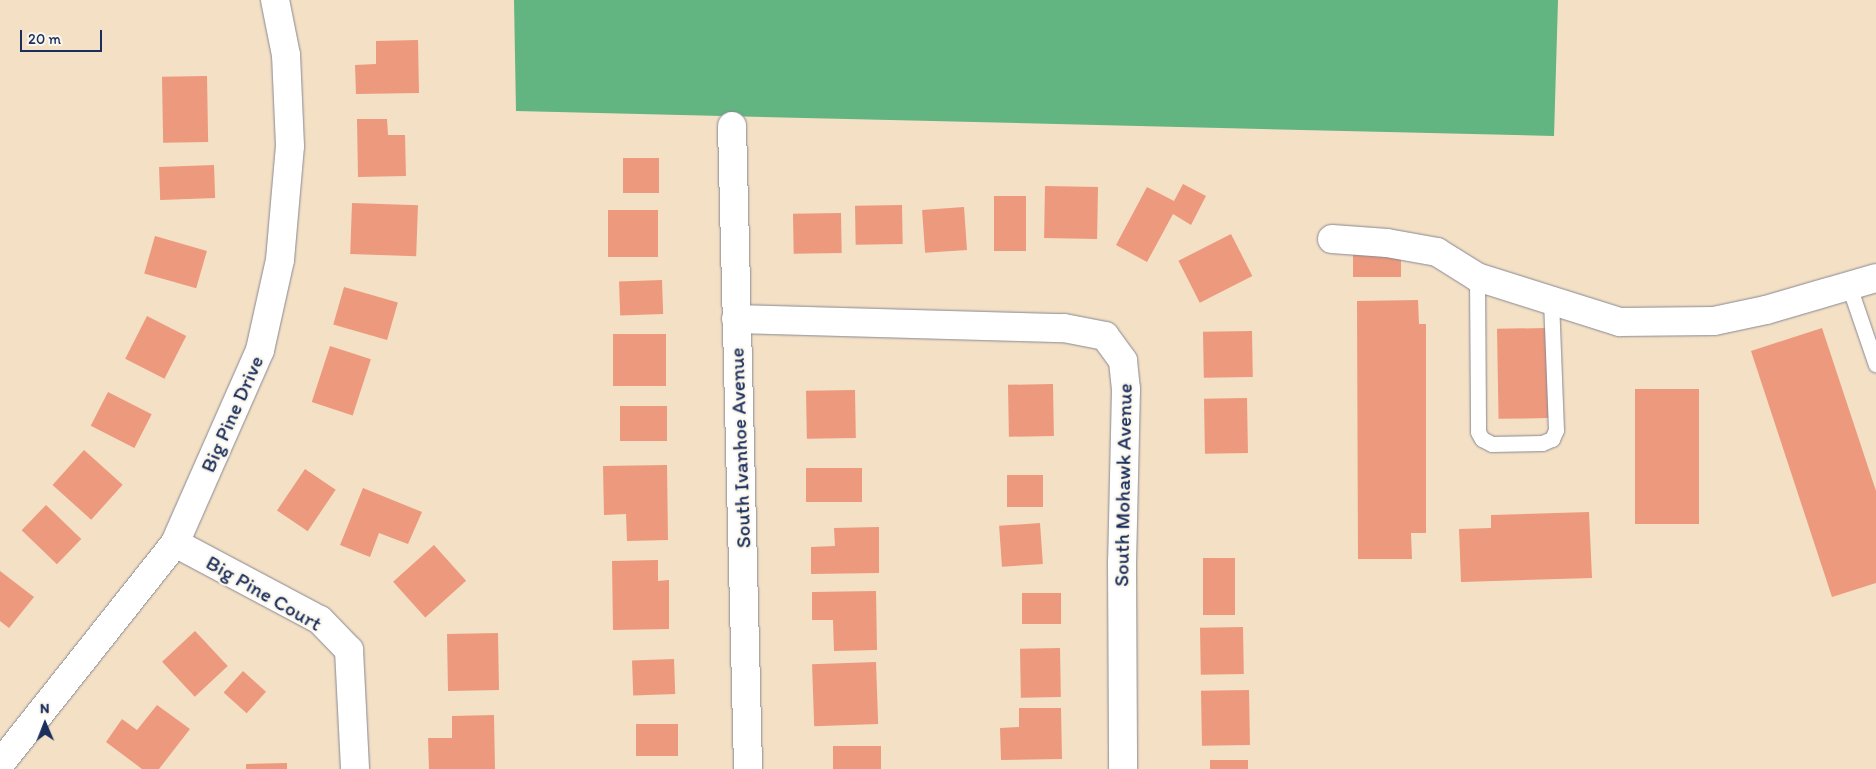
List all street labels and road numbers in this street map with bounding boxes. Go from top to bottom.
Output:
street label: South Ivanhoe Avenue [724,348,756,548]
street label: Big Pine Drive [195,351,269,477]
street label: South Mohawk Avenue [1109,384,1137,586]
street label: Big Pine Court [201,550,327,636]

